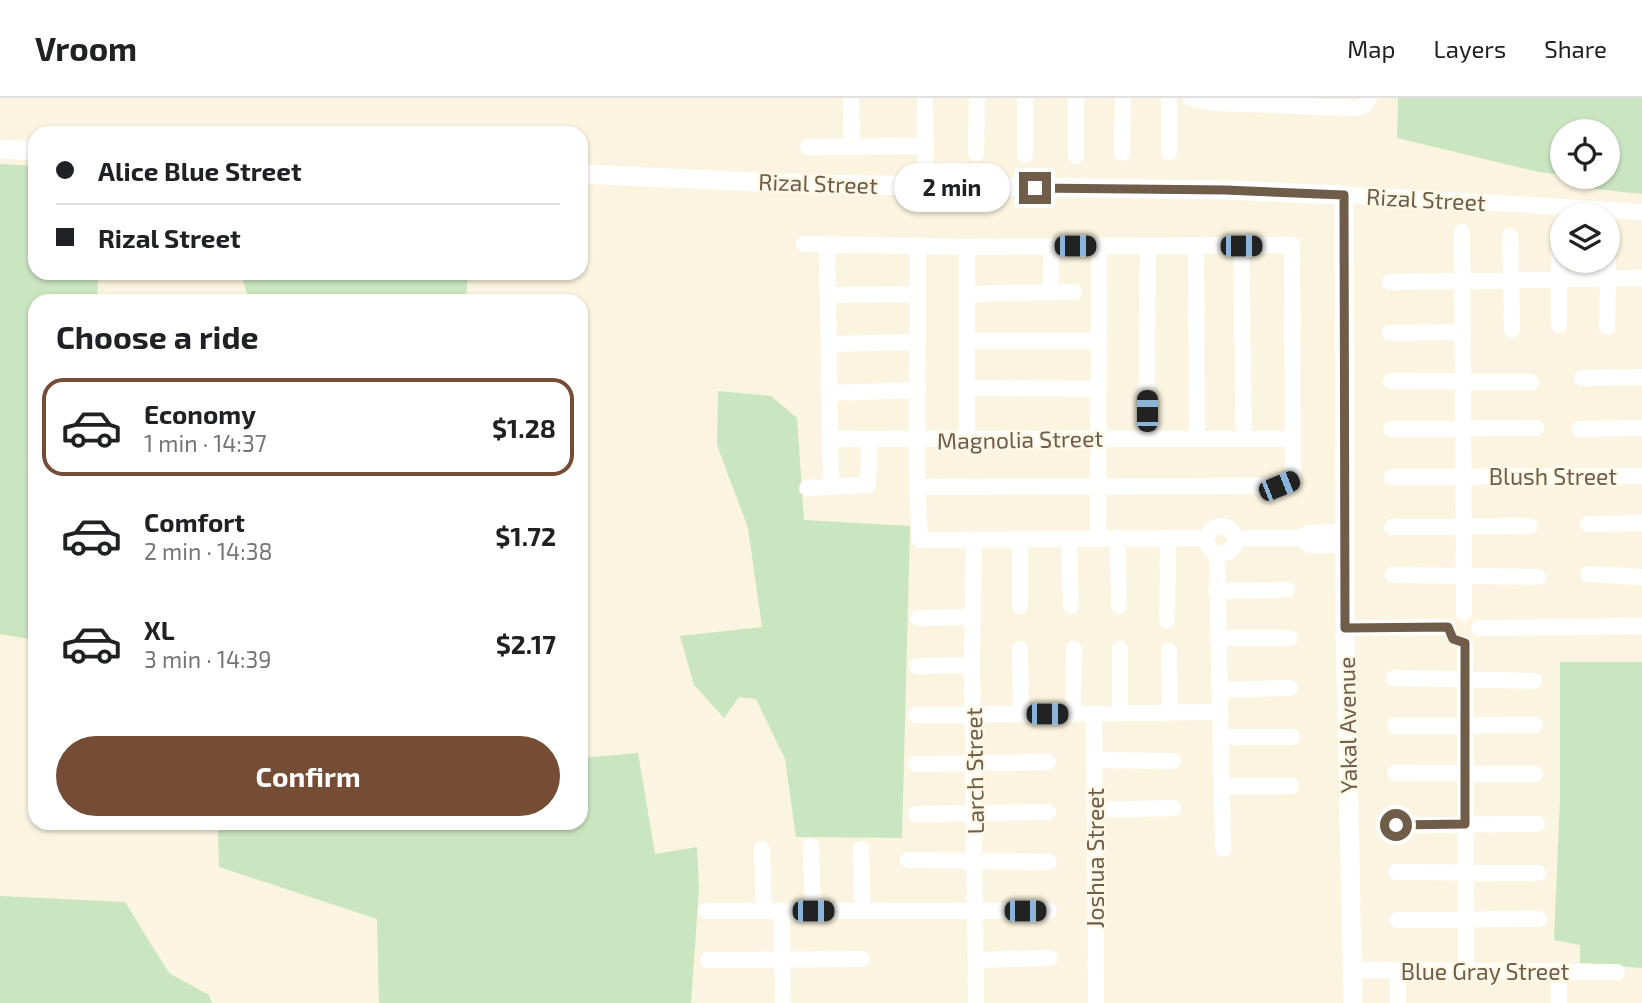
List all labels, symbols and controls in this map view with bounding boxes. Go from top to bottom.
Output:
text: Vroom [35,28,137,68]
text: Map [1347,34,1395,63]
text: Layers [1433,34,1506,63]
text: Share [1544,34,1607,63]
map controls [1550,119,1620,273]
button: locate [1550,119,1620,189]
text: Alice Blue Street [98,155,302,186]
callout: 2 min [895,164,1010,212]
street label: Rizal Street [758,167,878,199]
route end [1019,172,1051,204]
text: 2 min [923,173,981,201]
street label: Rizal Street [1366,182,1487,216]
button: layers [1550,203,1620,273]
text: Rizal Street [98,222,241,253]
car [1055,236,1097,257]
car [1221,236,1263,257]
text: Choose a ride [56,317,259,355]
car [1137,390,1158,432]
icon: car [60,396,123,459]
text: Economy [144,398,256,429]
text: $1.28 [492,412,556,443]
street label: Magnolia Street [937,424,1104,454]
text: 1 min · 14:37 [144,429,266,457]
street label: Blush Street [1489,462,1617,490]
car [1256,468,1303,504]
icon: car [60,504,123,567]
text: Comfort [144,506,245,537]
text: $1.72 [495,520,556,551]
text: 2 min · 14:38 [144,537,272,565]
icon: car [60,612,123,675]
text: XL [144,614,175,645]
text: $2.17 [496,628,556,659]
text: 3 min · 14:39 [144,645,272,673]
street label: Yakal Avenue [1332,656,1362,794]
car [1027,704,1069,725]
street label: Larch Street [959,707,989,835]
button: Confirm [56,736,560,816]
street label: Joshua Street [1081,787,1109,928]
route start [1380,809,1412,841]
car [793,901,835,922]
car [1005,901,1047,922]
street label: Blue Gray Street [1401,957,1570,985]

